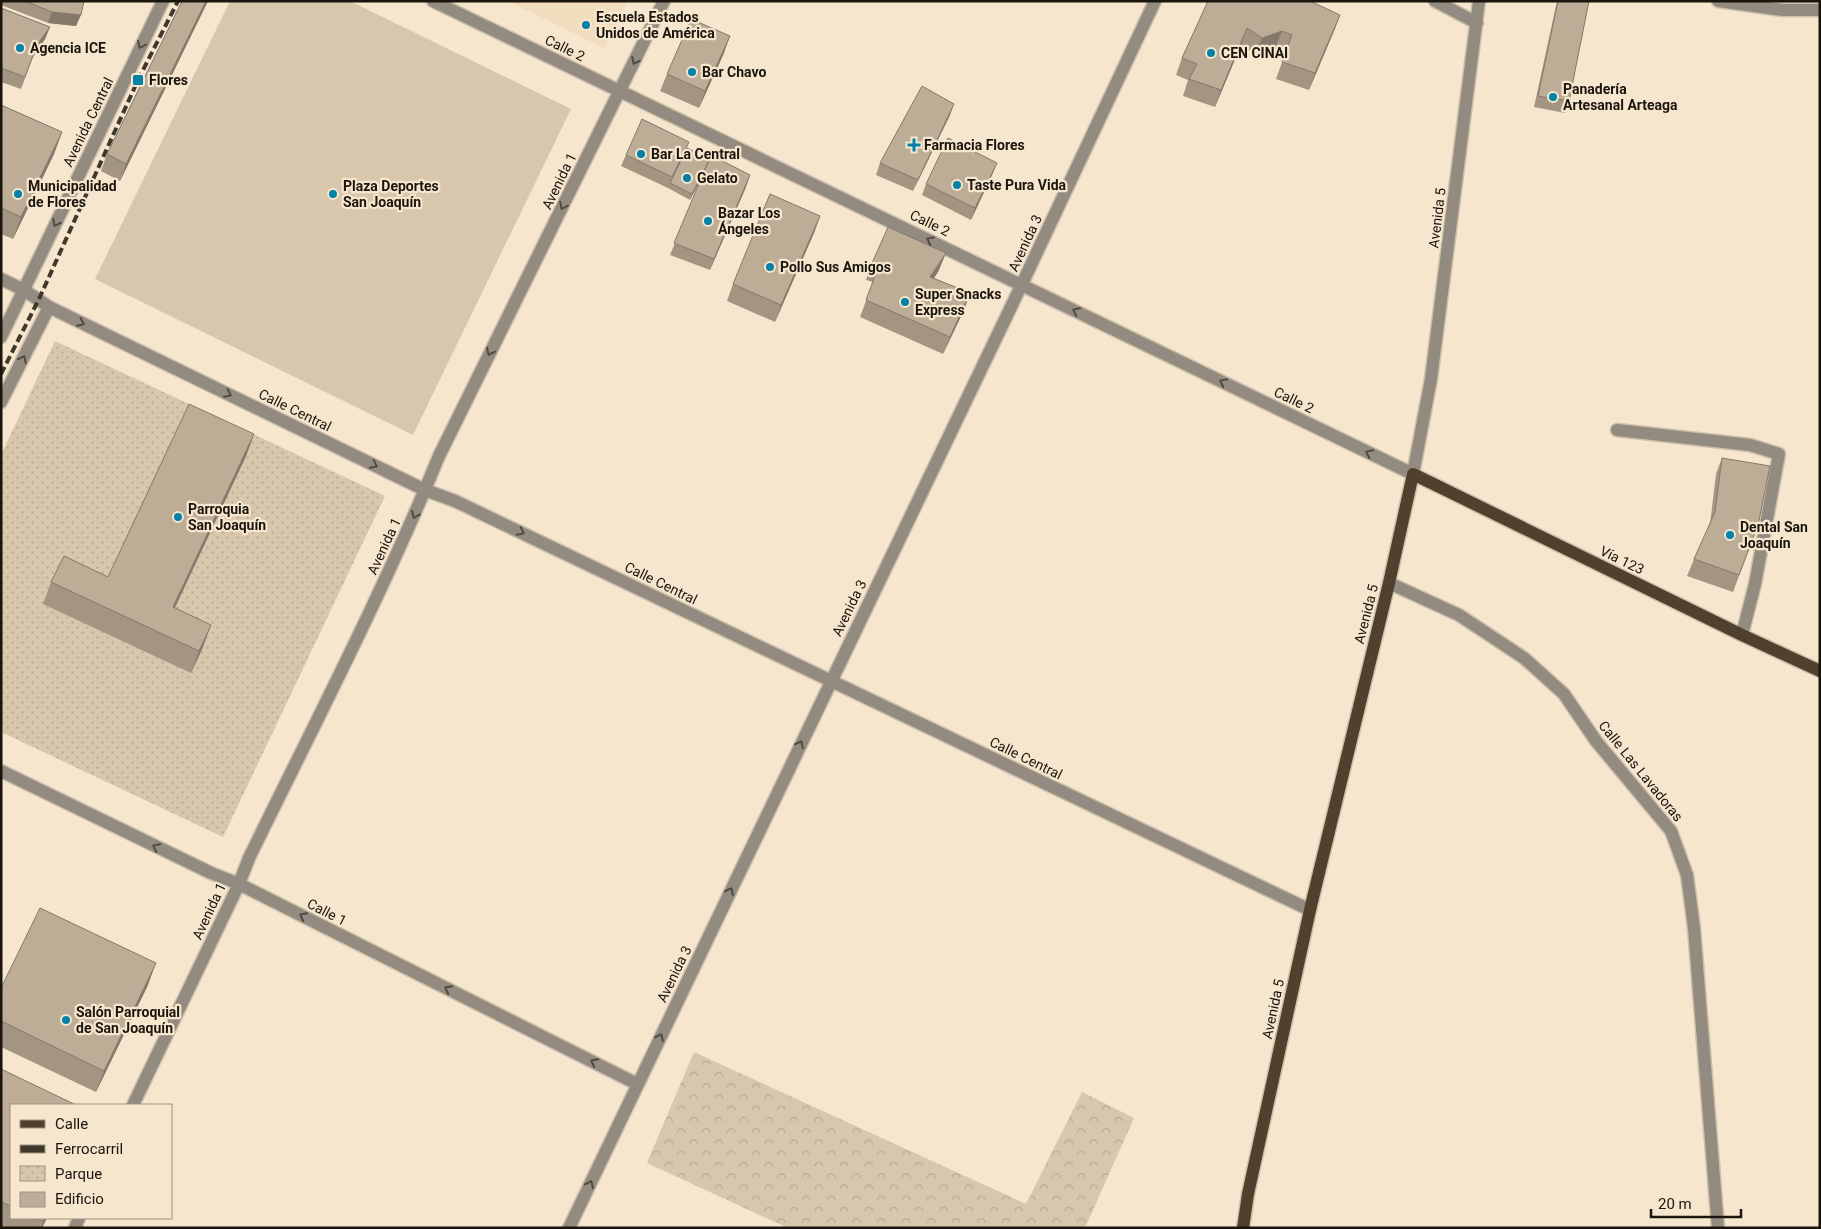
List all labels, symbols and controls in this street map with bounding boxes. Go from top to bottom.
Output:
place label: Escuela Estados Unidos de América [596,9,715,41]
marker: Escuela Estados Unidos de América [580,19,592,31]
street label: Calle 2 [542,32,588,65]
place label: Agencia ICE [30,40,106,56]
one-way arrow [137,40,148,49]
marker: Agencia ICE [14,42,26,54]
place label: CEN CINAI [1221,45,1288,61]
marker: CEN CINAI [1205,47,1217,59]
one-way arrow [631,56,641,65]
place label: Bar Chavo [702,64,766,80]
marker: Bar Chavo [686,66,698,78]
place label: Flores [149,72,188,88]
marker: Flores [131,73,145,87]
street label: Avenida Central [59,75,117,169]
place label: Panadería Artesanal Arteaga [1563,81,1678,113]
marker: Panadería Artesanal Arteaga [1547,91,1559,103]
place label: Farmacia Flores [924,137,1025,153]
marker: Farmacia Flores [908,139,920,151]
place label: Bar La Central [651,146,740,162]
marker: Bar La Central [635,148,647,160]
street label: Avenida 1 [538,150,580,212]
place label: Gelato [697,170,738,186]
marker: Gelato [681,172,693,184]
place label: Taste Pura Vida [967,177,1067,193]
place label: Municipalidad de Flores [28,178,117,210]
place label: Plaza Deportes San Joaquín [343,178,439,210]
marker: Taste Pura Vida [951,179,963,191]
street label: Avenida 5 [1425,187,1449,249]
marker: Municipalidad de Flores [12,188,24,200]
marker: Plaza Deportes San Joaquín [327,188,339,200]
one-way arrow [559,201,569,210]
place label: Bazar Los Ángeles [718,205,780,237]
street label: Calle 2 [907,207,953,240]
street label: Avenida 3 [1005,212,1045,274]
marker: Bazar Los Ángeles [702,215,714,227]
one-way arrow [52,218,62,227]
one-way arrow [926,236,935,246]
place label: Pollo Sus Amigos [780,259,891,275]
marker: Pollo Sus Amigos [764,261,776,273]
place label: Super Snacks Express [915,286,1001,318]
marker: Super Snacks Express [899,296,911,308]
one-way arrow [1073,307,1082,317]
one-way arrow [76,317,85,327]
one-way arrow [486,347,497,356]
one-way arrow [17,355,27,364]
one-way arrow [1219,378,1228,388]
street label: Calle 2 [1271,384,1317,417]
street label: Calle Central [256,386,334,434]
one-way arrow [222,388,231,398]
one-way arrow [1365,448,1374,459]
one-way arrow [369,459,378,469]
place label: Parroquia San Joaquín [188,501,266,533]
one-way arrow [410,510,421,519]
marker: Parroquia San Joaquín [172,511,184,523]
street label: Avenida 1 [364,515,404,577]
place label: Dental San Joaquín [1740,519,1808,551]
one-way arrow [516,526,525,537]
marker: Dental San Joaquín [1724,529,1736,541]
street label: Vía 123 [1597,542,1647,578]
street label: Calle Central [622,559,700,607]
street label: Avenida 3 [828,577,870,639]
street label: Avenida 5 [1351,582,1381,645]
street label: Calle Las Lavadoras [1596,717,1686,825]
street label: Calle Central [987,734,1065,782]
one-way arrow [794,740,805,749]
one-way arrow [153,843,162,853]
street label: Avenida 1 [189,880,229,942]
one-way arrow [724,887,735,896]
street label: Calle 1 [305,895,349,929]
one-way arrow [299,912,308,922]
street label: Avenida 3 [653,943,695,1005]
street label: Avenida 5 [1259,977,1287,1040]
one-way arrow [445,985,454,995]
place label: Salón Parroquial de San Joaquín [76,1004,180,1036]
marker: Salón Parroquial de San Joaquín [60,1014,72,1026]
one-way arrow [654,1033,664,1042]
one-way arrow [590,1058,599,1068]
legend [10,1104,172,1219]
text: Calle [55,1115,88,1133]
text: Ferrocarril [55,1140,123,1158]
text: Parque [55,1165,102,1183]
one-way arrow [583,1180,594,1189]
scale bar [1651,1186,1741,1218]
text: Edificio [55,1190,104,1208]
text: 20 m [1658,1195,1692,1213]

